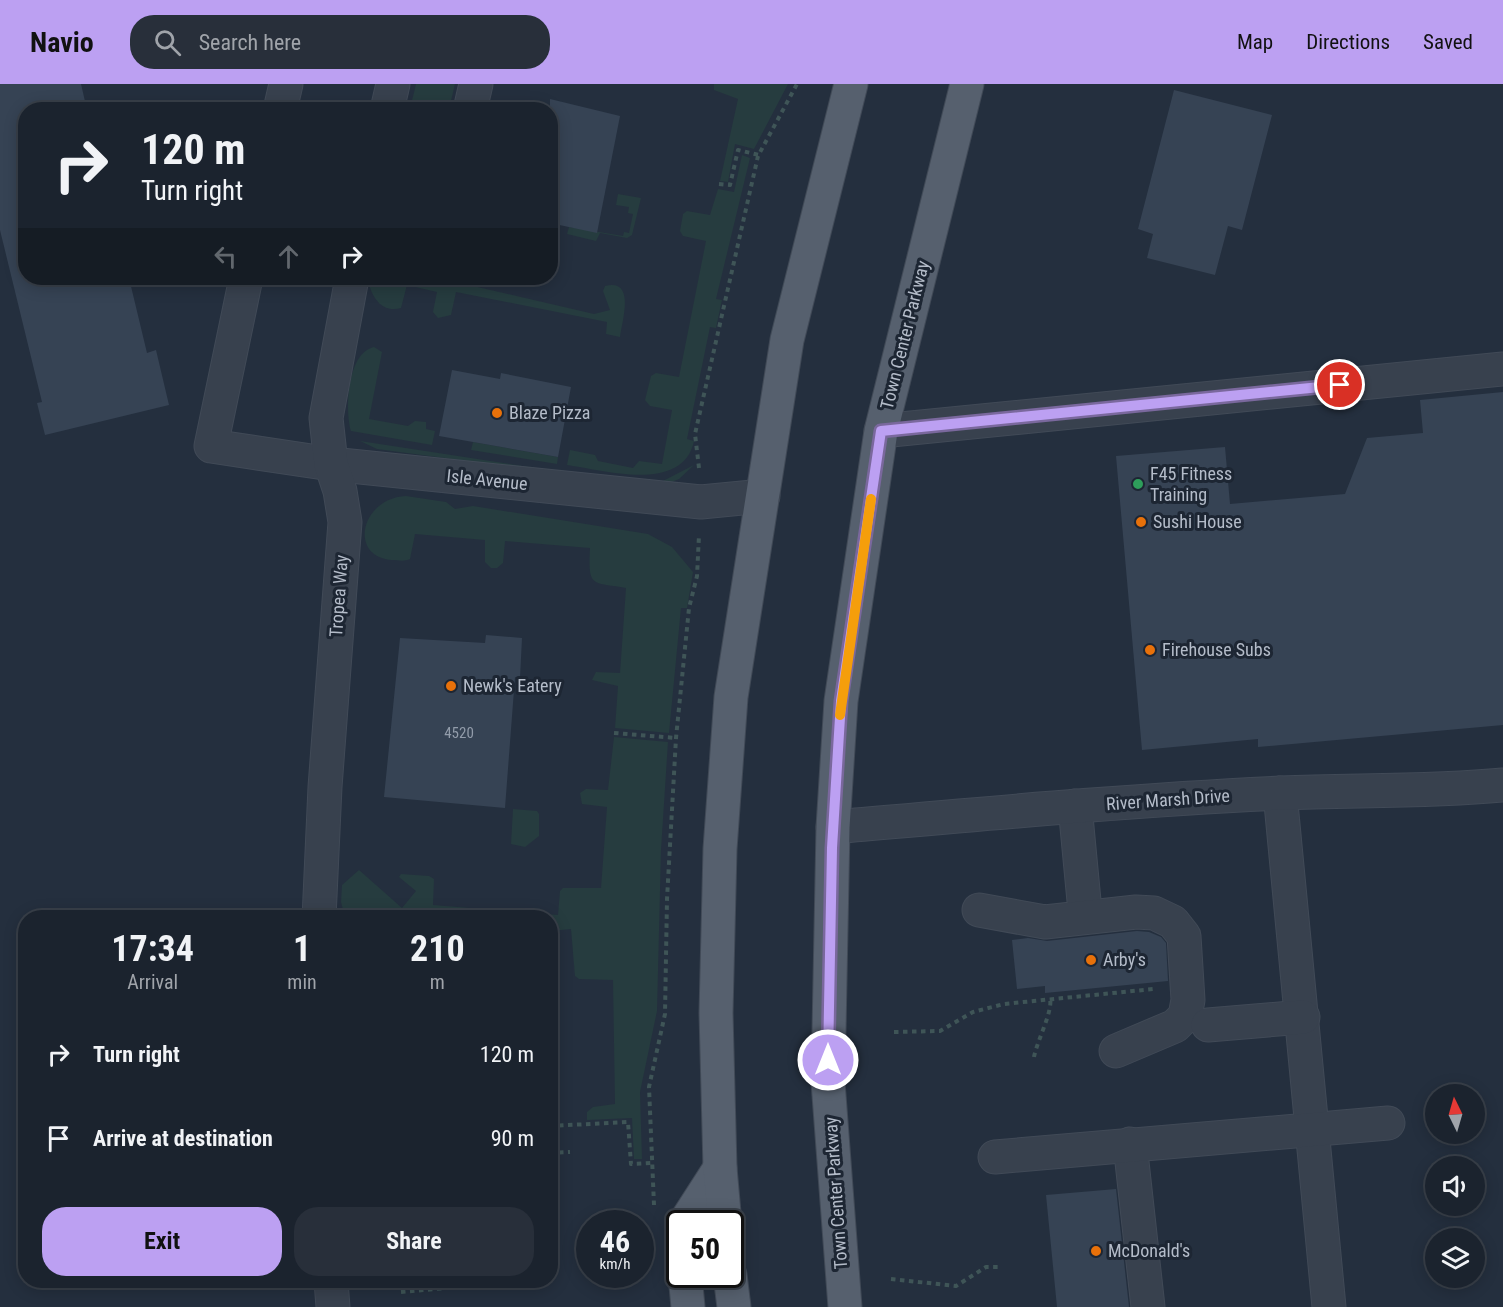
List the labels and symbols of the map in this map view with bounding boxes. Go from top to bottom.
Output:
street label: Town Center Parkway [876,258,933,411]
pin [1314,359,1365,410]
place label: Blaze Pizza [509,402,590,423]
marker: Blaze Pizza [490,406,504,420]
place label: F45 Fitness Training [1150,463,1232,505]
street label: Isle Avenue [446,465,529,494]
marker: F45 Fitness Training [1131,477,1145,491]
place label: Sushi House [1153,511,1242,532]
marker: Sushi House [1134,515,1148,529]
street label: Tropea Way [325,554,352,638]
place label: Firehouse Subs [1162,639,1271,660]
marker: Firehouse Subs [1143,643,1157,657]
place label: Newk's Eatery [463,675,562,696]
marker: Newk's Eatery [444,679,458,693]
house number: 4520 [444,724,474,742]
street label: River Marsh Drive [1105,785,1231,814]
place label: Arby's [1103,949,1146,970]
marker: Arby's [1084,953,1098,967]
position arrow [796,1028,860,1092]
north arrow [1425,1084,1485,1144]
street label: Town Center Parkway [820,1116,851,1270]
speed limit sign: 50 [666,1210,744,1288]
place label: McDonald's [1108,1240,1190,1261]
marker: McDonald's [1089,1244,1103,1258]

